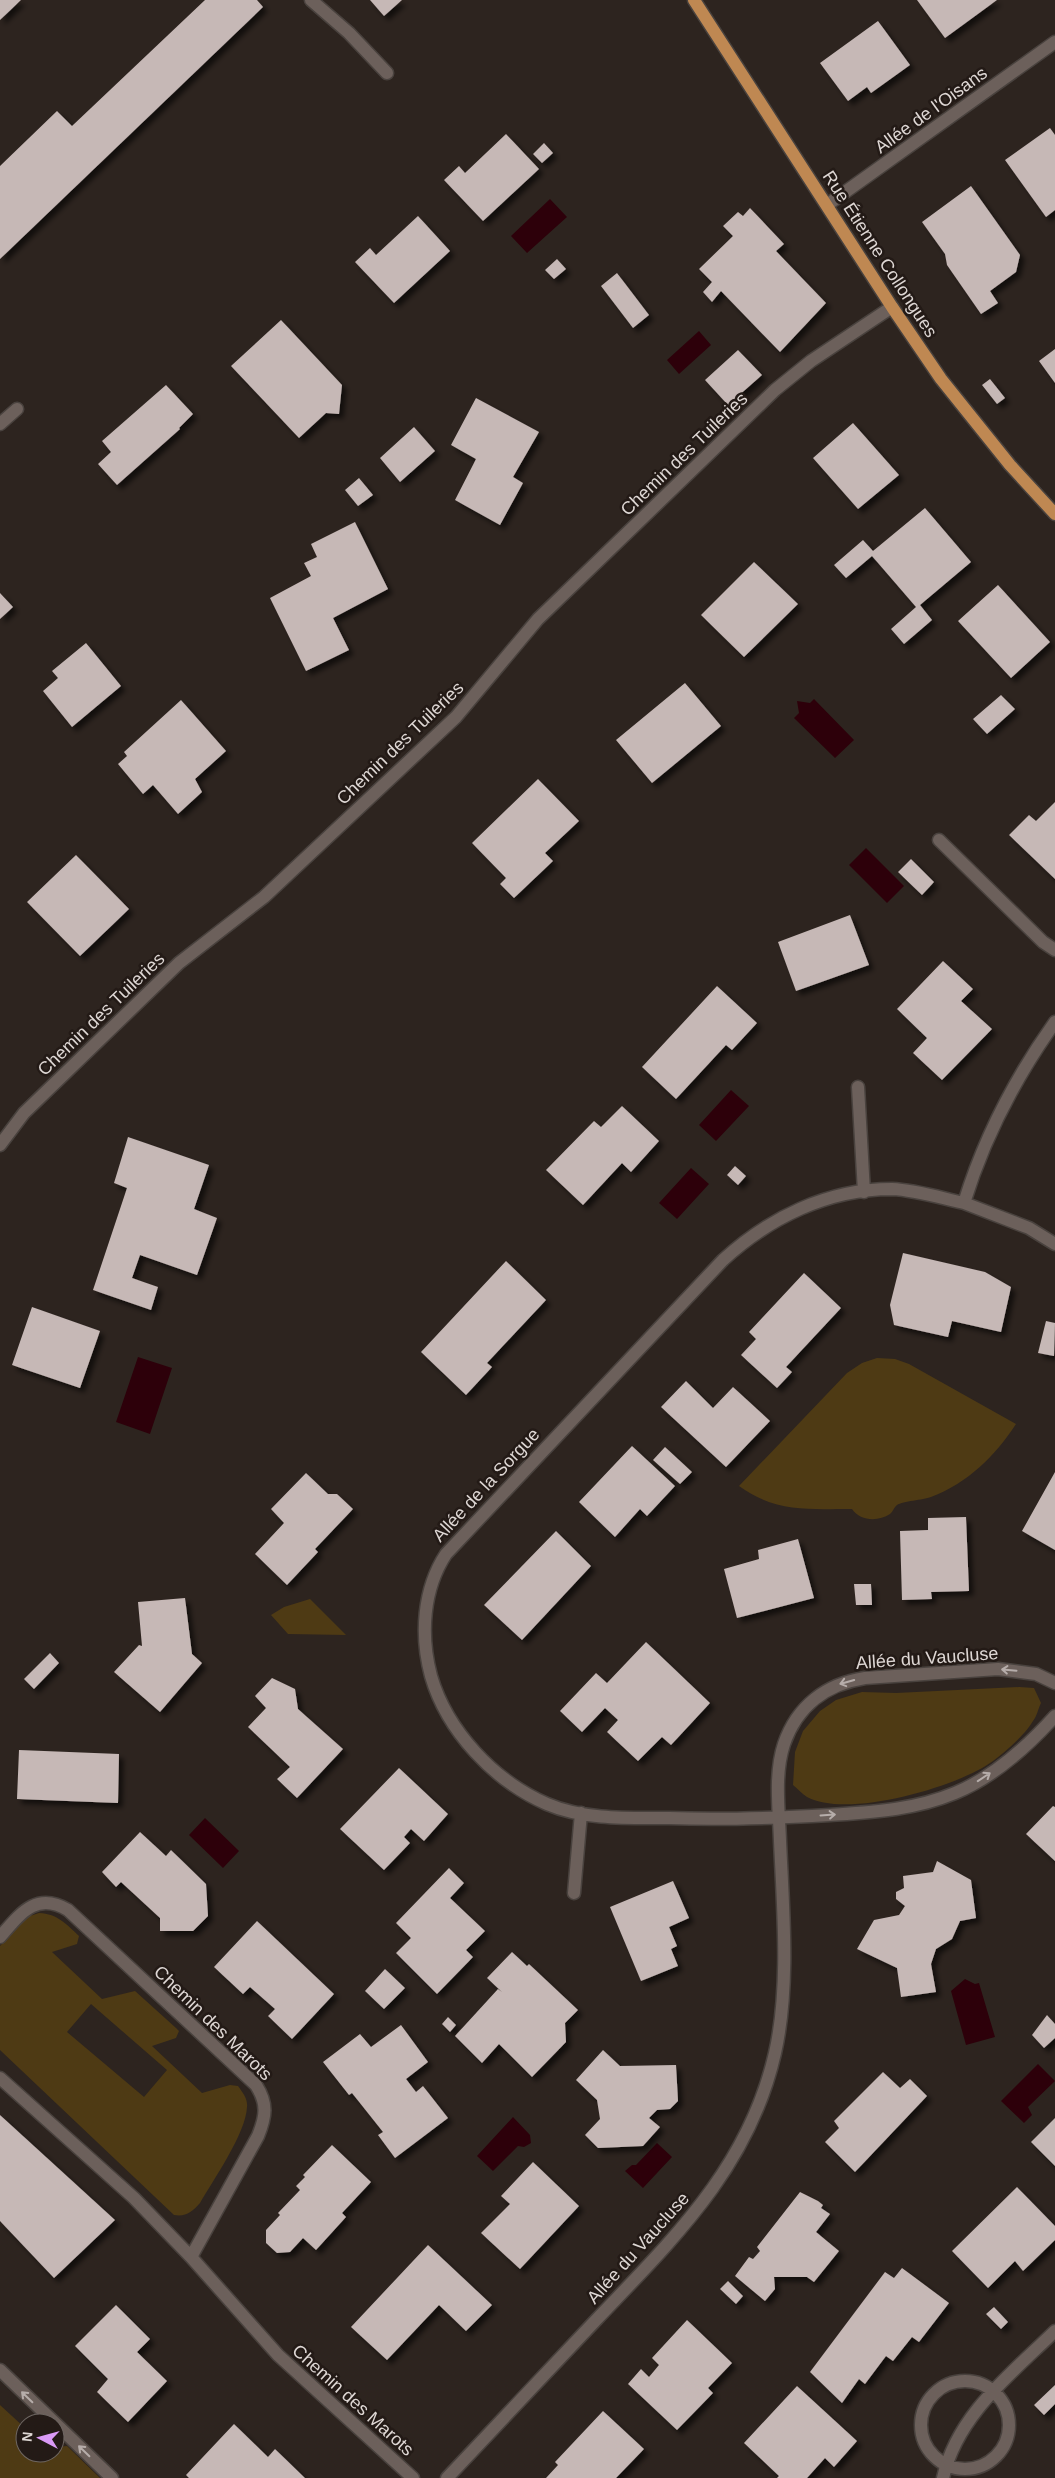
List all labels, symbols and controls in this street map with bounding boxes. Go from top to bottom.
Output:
street label: Allée de l'Oisans [871,63,991,157]
street label: Rue Étienne Collongues [819,167,941,341]
street label: Chemin des Tuileries [617,388,751,520]
street label: Chemin des Tuileries [333,677,467,809]
street label: Chemin des Tuileries [34,948,168,1080]
street label: Allée de la Sorgue [429,1424,543,1546]
street label: Allée du Vaucluse [855,1643,999,1673]
one-way arrow [1001,1665,1017,1675]
one-way arrow [840,1677,856,1687]
one-way arrow [976,1772,990,1782]
one-way arrow [820,1811,836,1820]
street label: Chemin des Marots [150,1962,276,2084]
street label: Allée du Vaucluse [583,2188,693,2308]
street label: Chemin des Marots [288,2340,418,2460]
one-way arrow [21,2391,34,2403]
north arrow [15,2413,65,2463]
text: N [19,2431,36,2443]
one-way arrow [78,2445,90,2457]

